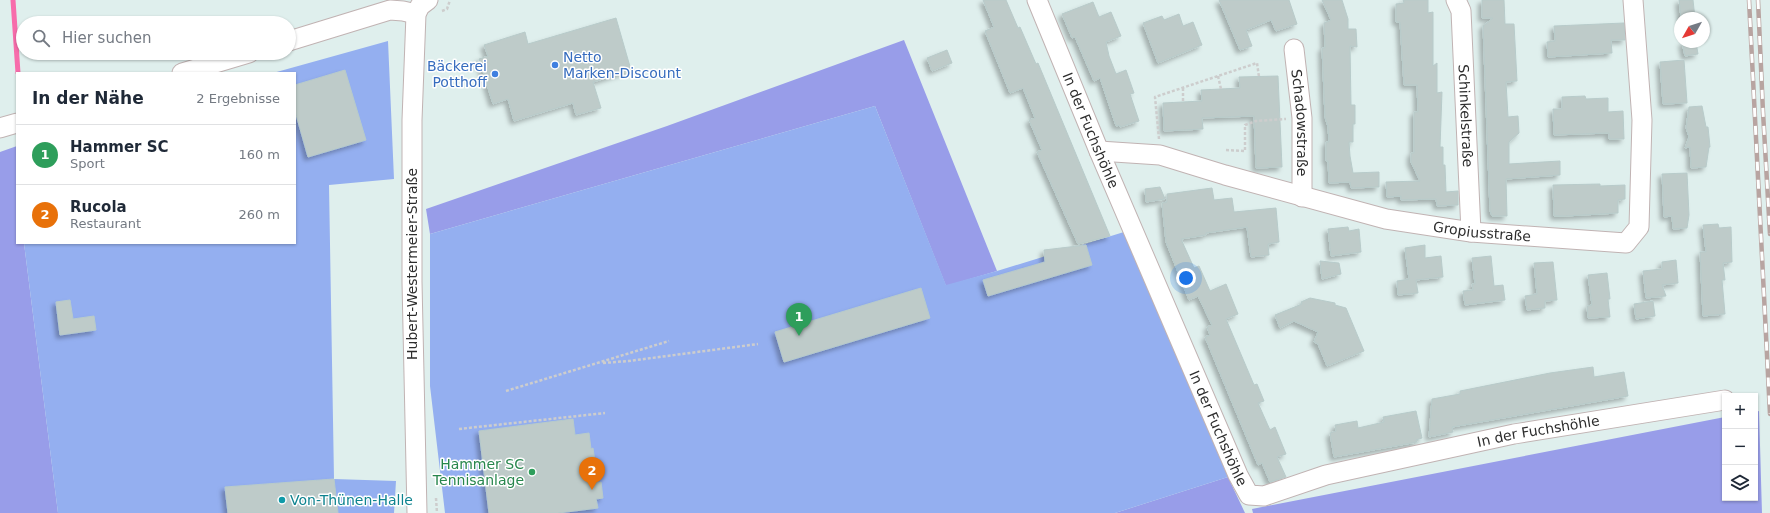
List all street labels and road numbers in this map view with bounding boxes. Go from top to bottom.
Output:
street label: Schinkelstraße [1455,64,1476,168]
street label: Schadowstraße [1288,68,1310,176]
street label: In der Fuchshöhle [1060,70,1122,191]
street label: Hubert-Westermeier-Straße [404,168,420,360]
street label: Gropiusstraße [1432,218,1532,244]
street label: In der Fuchshöhle [1186,368,1250,489]
street label: In der Fuchshöhle [1476,412,1601,450]

